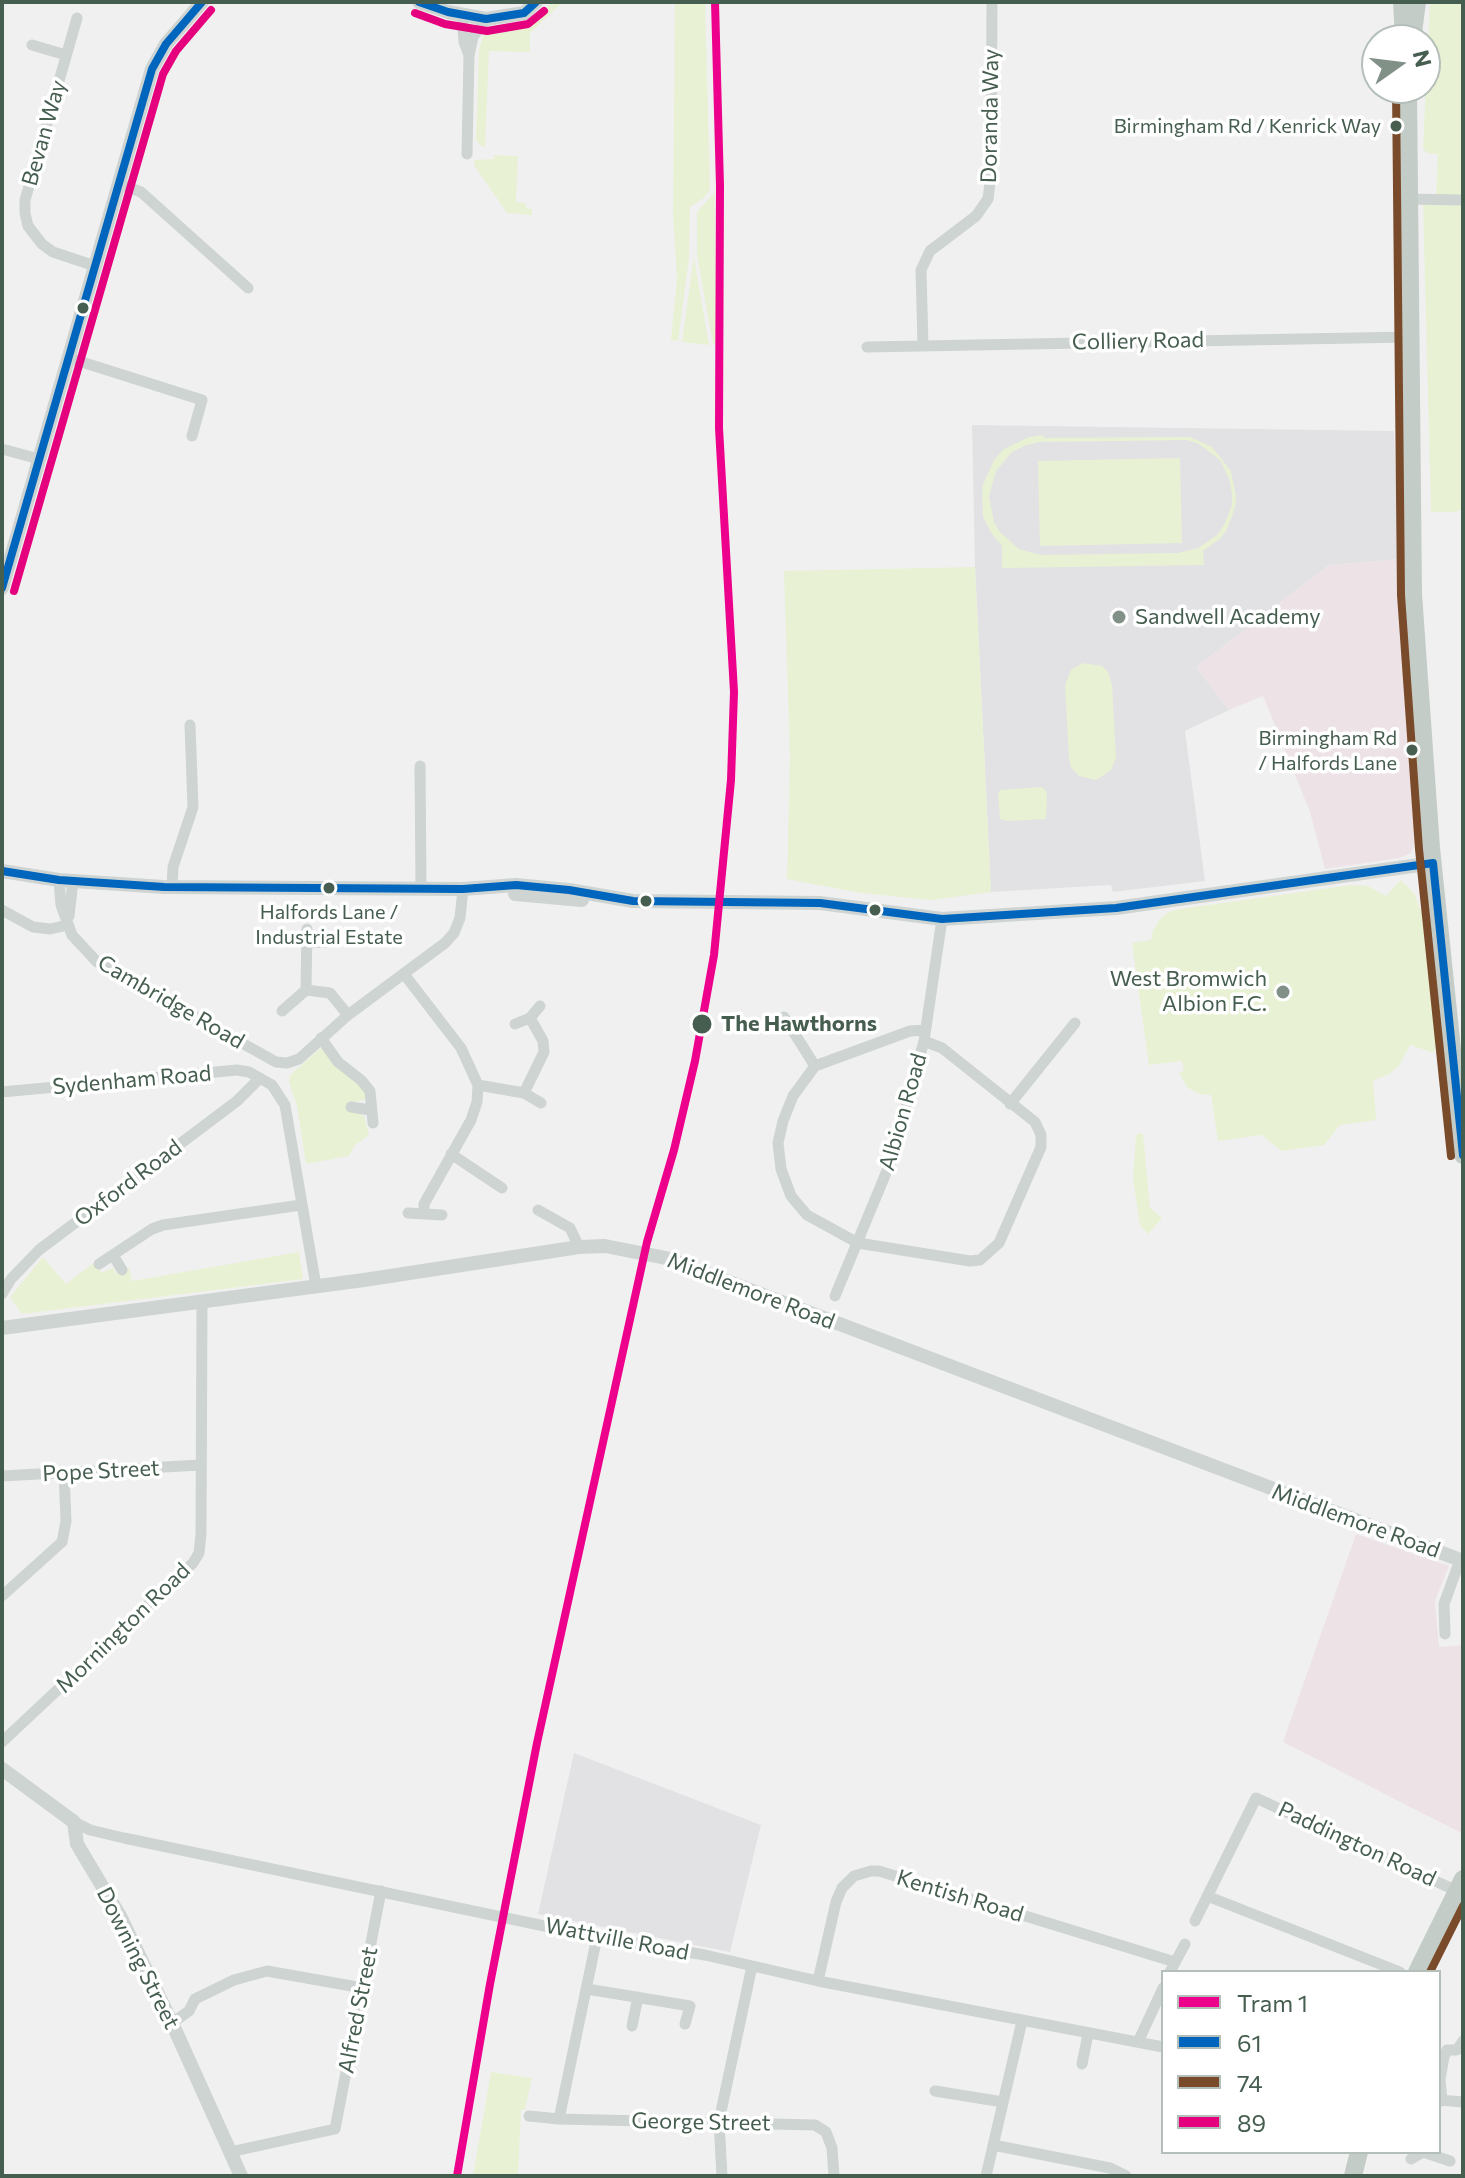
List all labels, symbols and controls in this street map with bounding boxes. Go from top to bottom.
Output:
north arrow [1361,24,1441,104]
text: N [1408,47,1438,70]
street label: Doranda Way [976,49,1004,183]
street label: Bevan Way [16,77,72,189]
place label: Birmingham Rd / Kenrick Way [1114,114,1381,138]
marker: Birmingham Rd / Kenrick Way [1388,118,1404,134]
unlabelled marker [75,300,91,316]
street label: Colliery Road [1072,327,1204,355]
place label: Sandwell Academy [1135,604,1321,630]
marker: Sandwell Academy [1110,608,1128,626]
place label: Birmingham Rd / Halfords Lane [1258,726,1397,773]
marker: Birmingham Rd / Halfords Lane [1404,742,1420,758]
marker: Halfords Lane / Industrial Estate [321,880,337,896]
unlabelled marker [638,893,654,909]
place label: Halfords Lane / Industrial Estate [255,900,403,947]
unlabelled marker [867,902,883,918]
street label: Cambridge Road [93,949,249,1055]
place label: West Bromwich Albion F.C. [1110,966,1267,1018]
marker: West Bromwich Albion F.C. [1274,983,1292,1001]
place label: The Hawthorns [721,1011,877,1037]
marker: The Hawthorns [690,1012,714,1036]
street label: Albion Road [874,1050,932,1174]
street label: Sydenham Road [51,1060,213,1100]
street label: Oxford Road [69,1134,187,1232]
street label: Middlemore Road [664,1247,838,1335]
street label: Pope Street [42,1455,160,1487]
street label: Middlemore Road [1268,1478,1444,1564]
street label: Mornington Road [51,1557,195,1699]
street label: Paddington Road [1274,1796,1440,1892]
street label: Kentish Road [893,1864,1027,1928]
street label: Downing Street [91,1883,185,2033]
street label: Wattville Road [543,1912,691,1966]
street label: Alfred Street [333,1944,383,2076]
legend [1161,1970,1441,2154]
text: Tram 1 [1237,1988,1308,2017]
text: 61 [1237,2028,1262,2057]
text: 74 [1237,2068,1263,2097]
street label: George Street [631,2108,771,2136]
text: 89 [1237,2108,1266,2137]

